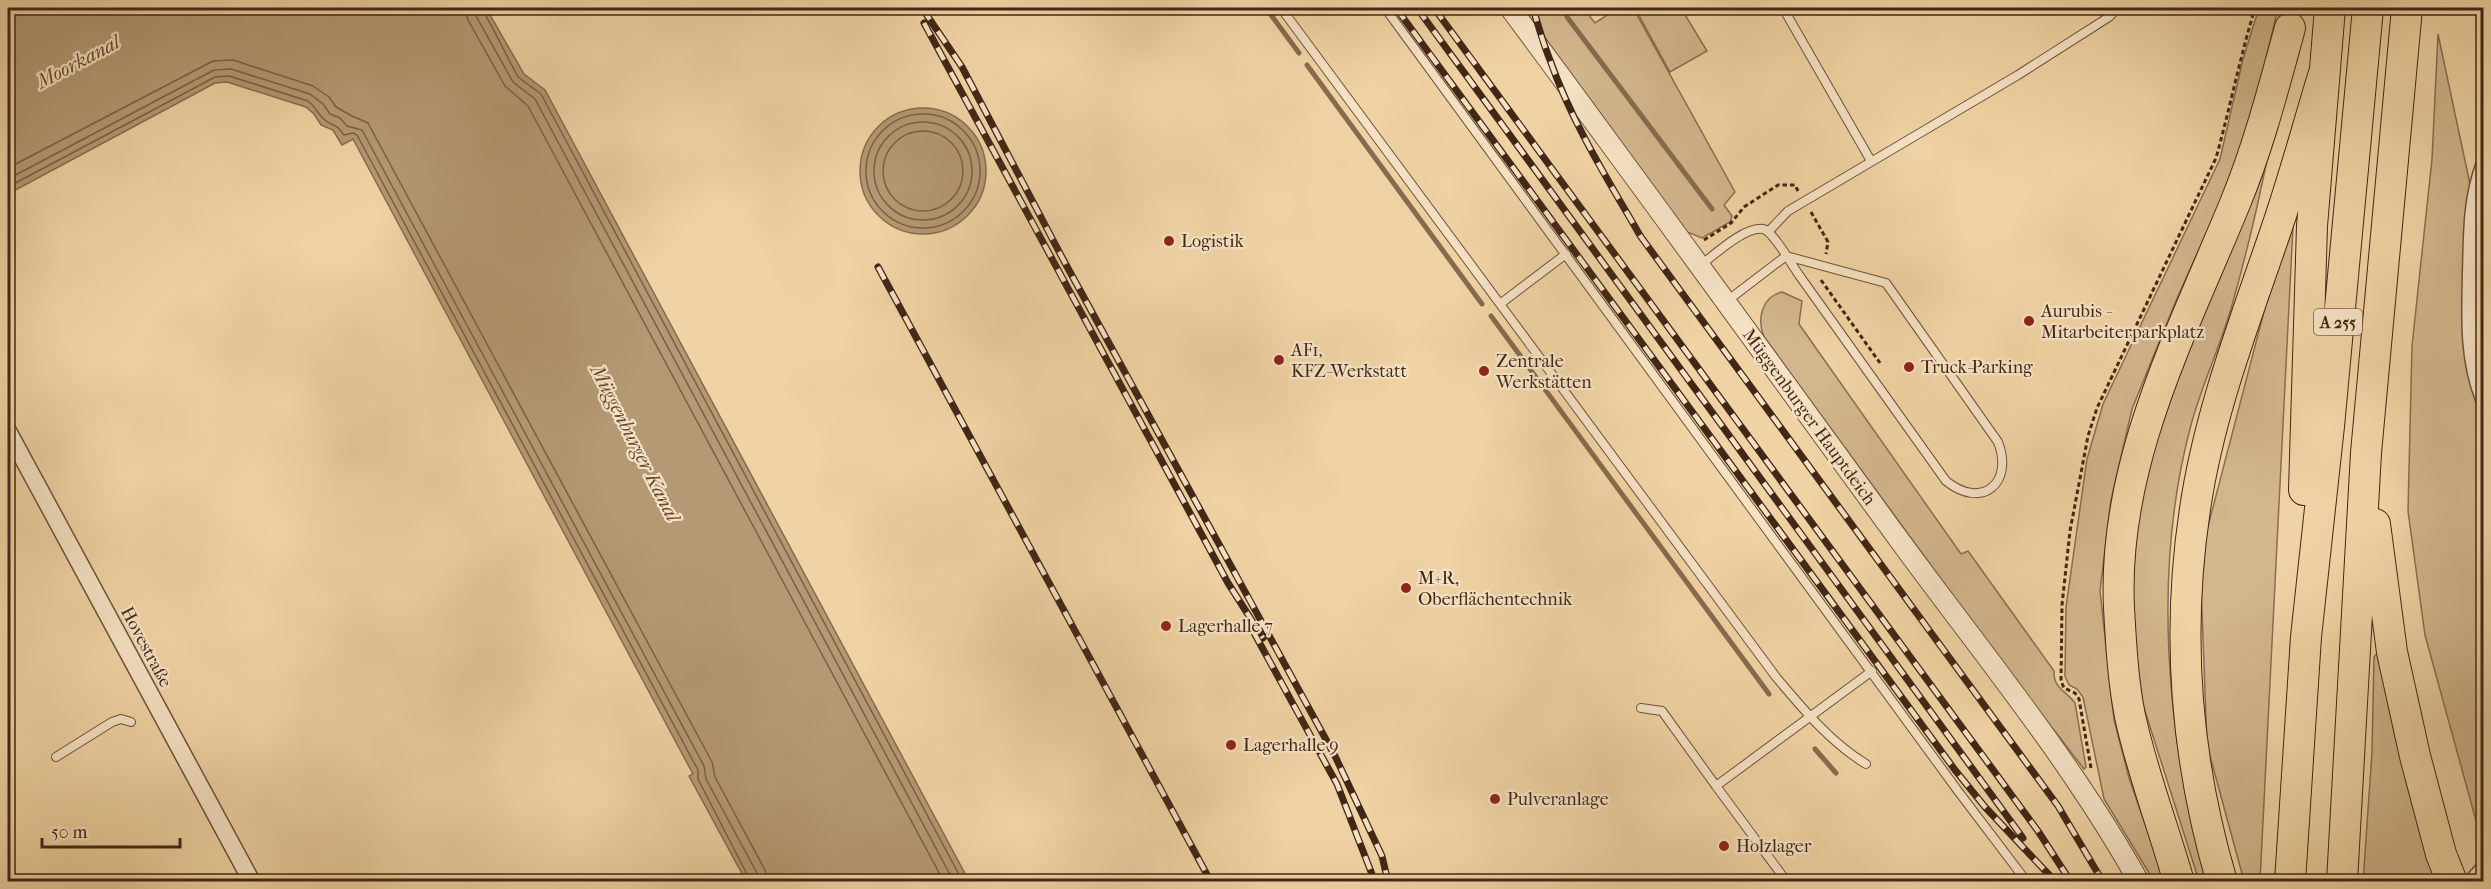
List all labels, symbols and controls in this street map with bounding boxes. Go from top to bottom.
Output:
water label: Moorkanal [31,30,125,94]
place label: Logistik [1181,231,1244,252]
marker: Logistik [1162,234,1176,248]
place label: Aurubis - Mitarbeiterparkplatz [2040,301,2204,343]
road number: A 255 [2314,309,2362,335]
marker: Aurubis - Mitarbeiterparkplatz [2022,314,2036,328]
street label: Müggenburger Hauptdeich [1738,325,1880,509]
place label: AF1, KFZ-Werkstatt [1290,340,1407,382]
place label: Zentrale Werkstätten [1495,351,1592,393]
marker: AF1, KFZ-Werkstatt [1272,353,1286,367]
place label: Truck-Parking [1921,357,2033,378]
water label: Müggenburger Kanal [585,359,685,527]
marker: Truck-Parking [1902,360,1916,374]
marker: Zentrale Werkstätten [1477,364,1491,378]
place label: M+R, Oberflächentechnik [1418,568,1573,610]
marker: M+R, Oberflächentechnik [1399,581,1413,595]
street label: Hovestraße [116,603,176,691]
place label: Lagerhalle 7 [1178,616,1273,637]
marker: Lagerhalle 7 [1159,619,1173,633]
place label: Lagerhalle 9 [1243,735,1339,756]
marker: Lagerhalle 9 [1224,738,1238,752]
place label: Pulveranlage [1507,789,1609,810]
marker: Pulveranlage [1488,792,1502,806]
scale bar [42,811,180,849]
text: 50 m [51,822,88,843]
place label: Holzlager [1736,836,1812,857]
marker: Holzlager [1717,839,1731,853]

